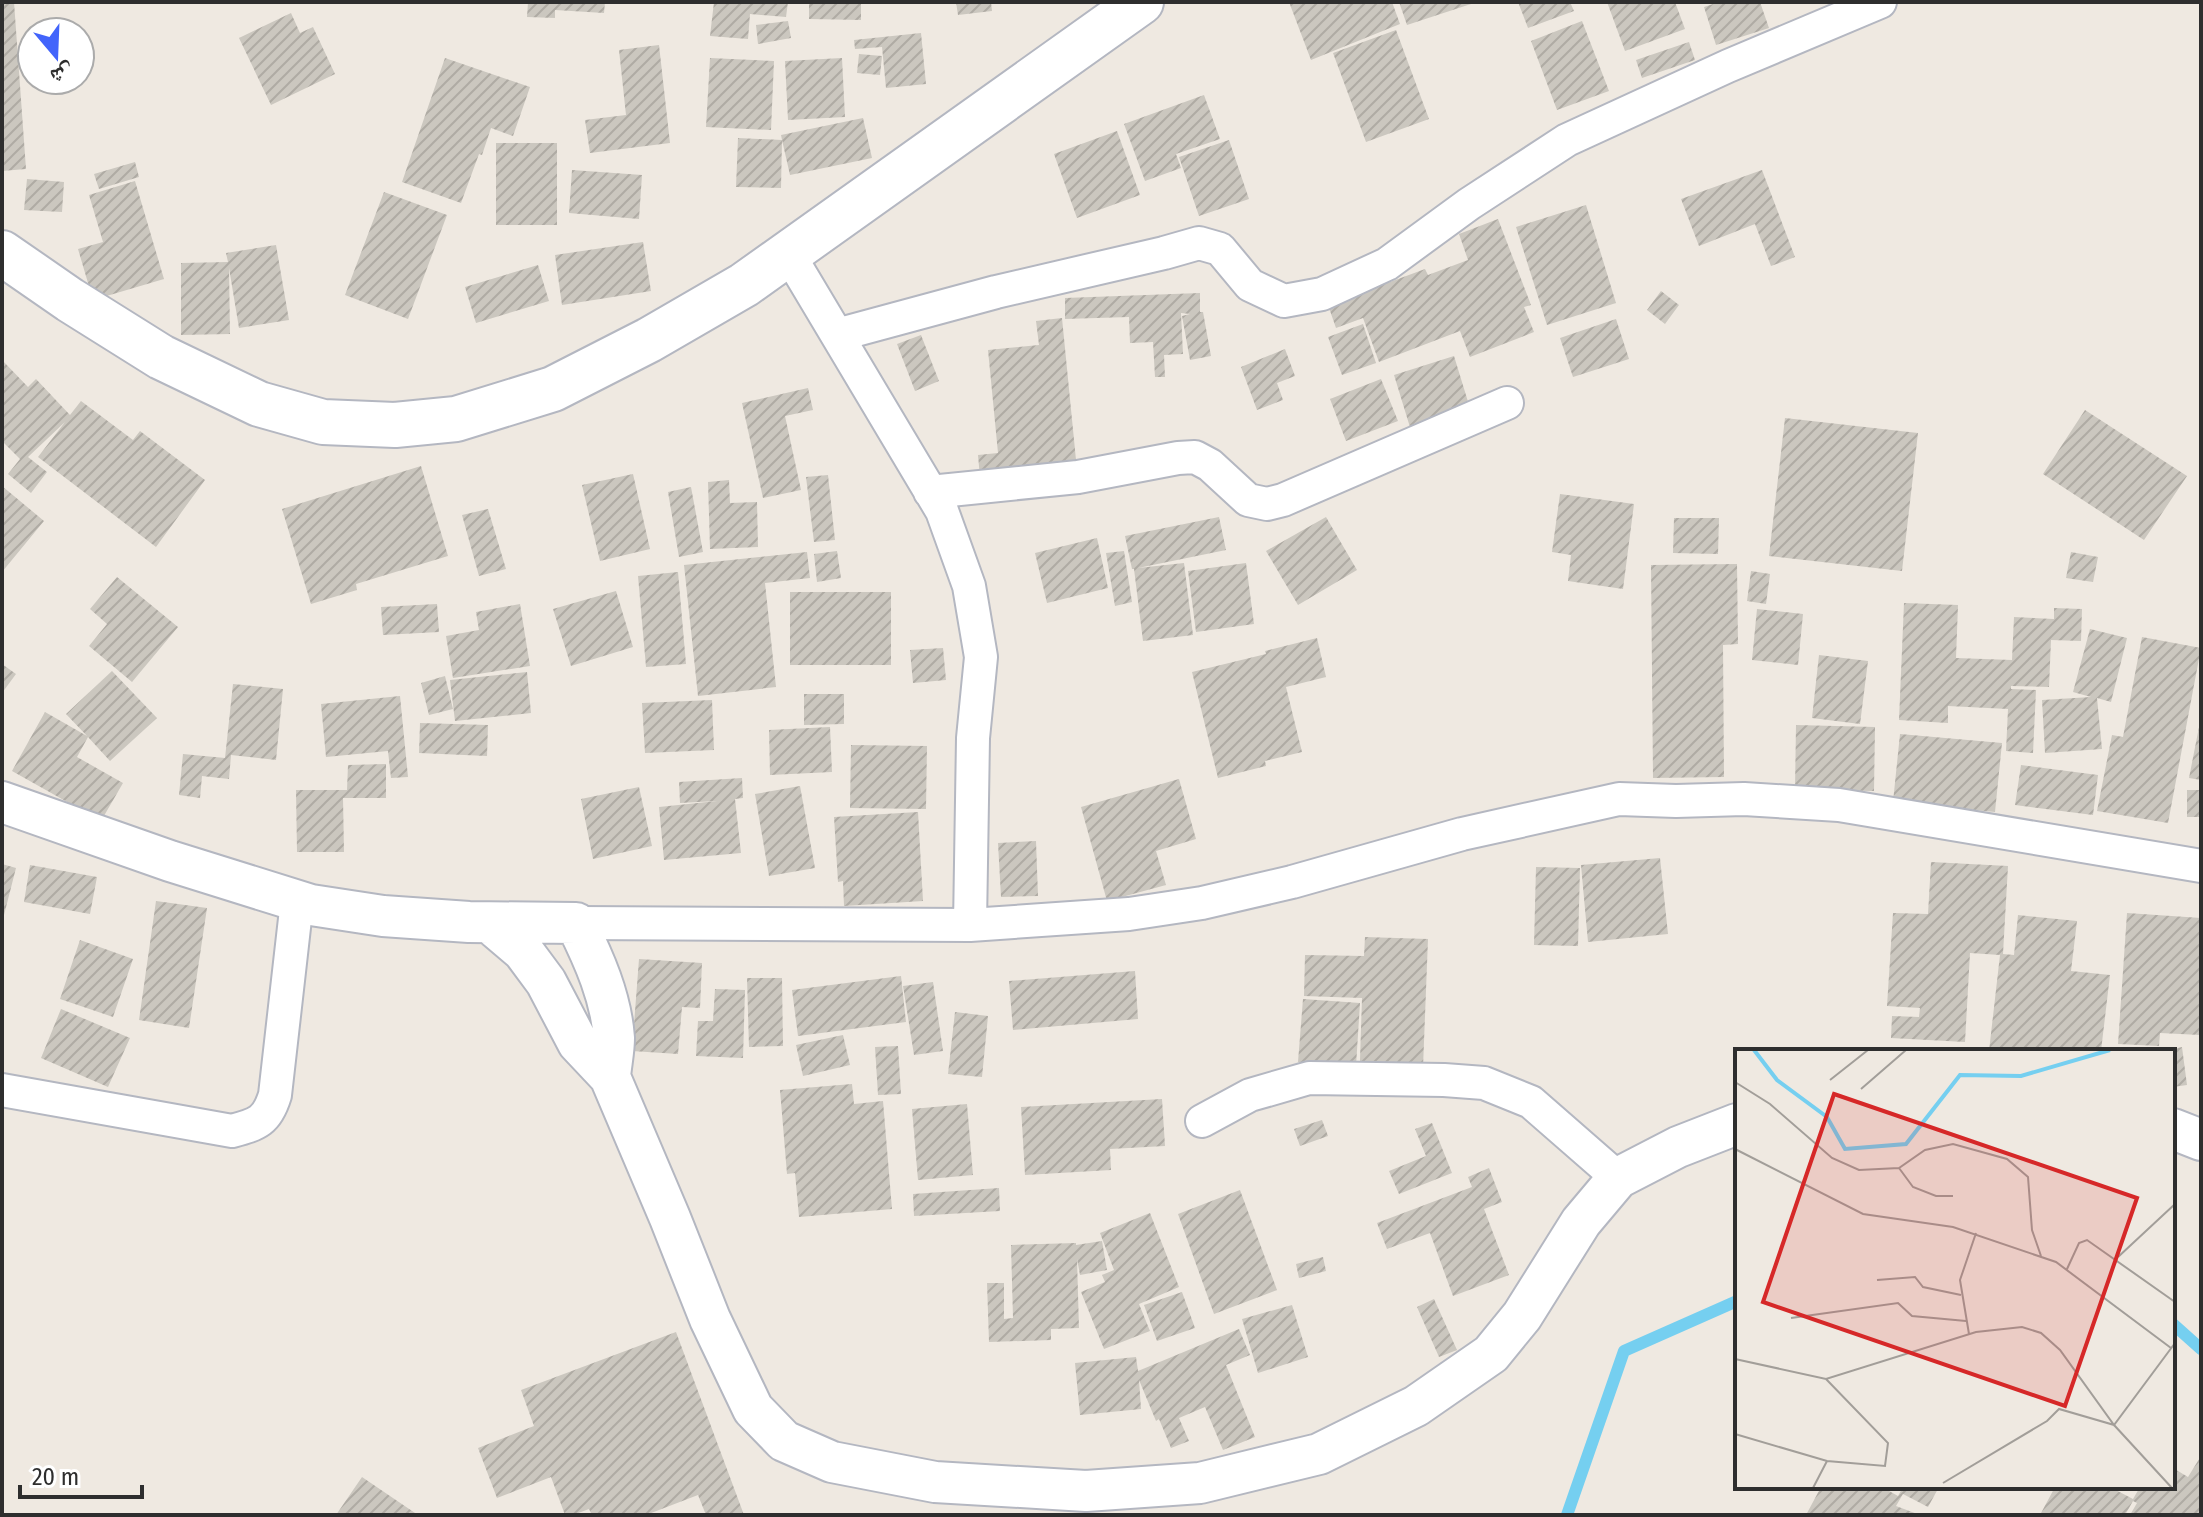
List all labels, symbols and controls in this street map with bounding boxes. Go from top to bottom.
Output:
north arrow [16,16,96,96]
text: ش [47,58,78,91]
inset map [1735,1049,2175,1489]
scale bar [20,1449,142,1499]
text: 20 m [32,1463,79,1491]

